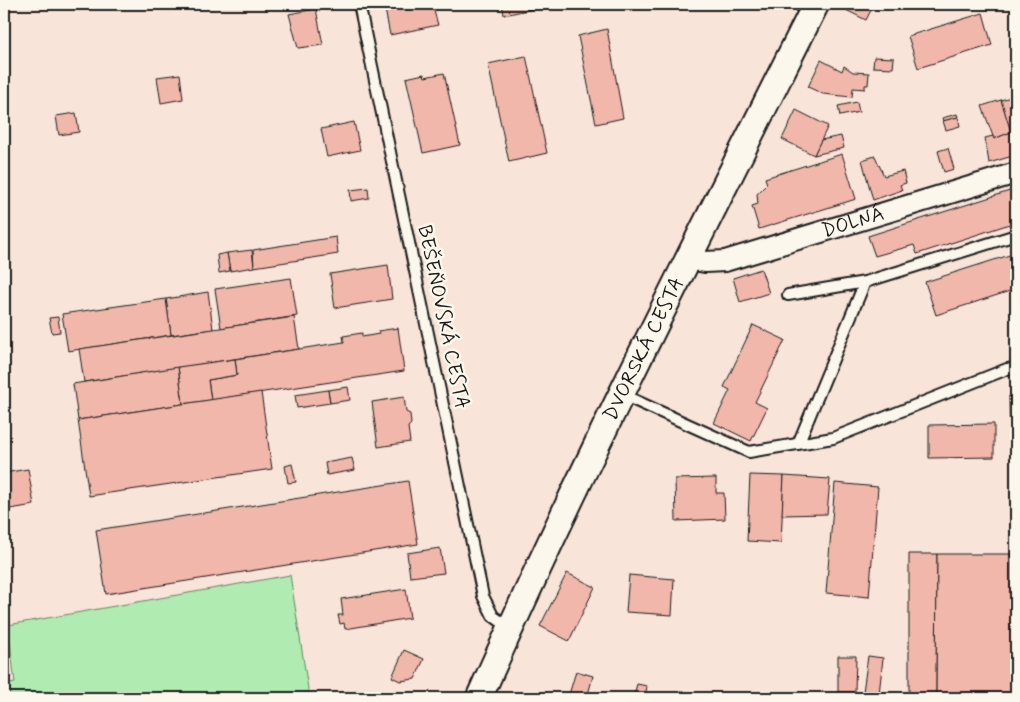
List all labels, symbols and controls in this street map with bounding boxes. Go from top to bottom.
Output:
street label: DOLNÁ [819,200,887,244]
street label: BEŠEŇOVSKÁ CESTA [410,223,476,411]
street label: DVORSKÁ CESTA [597,272,690,425]

